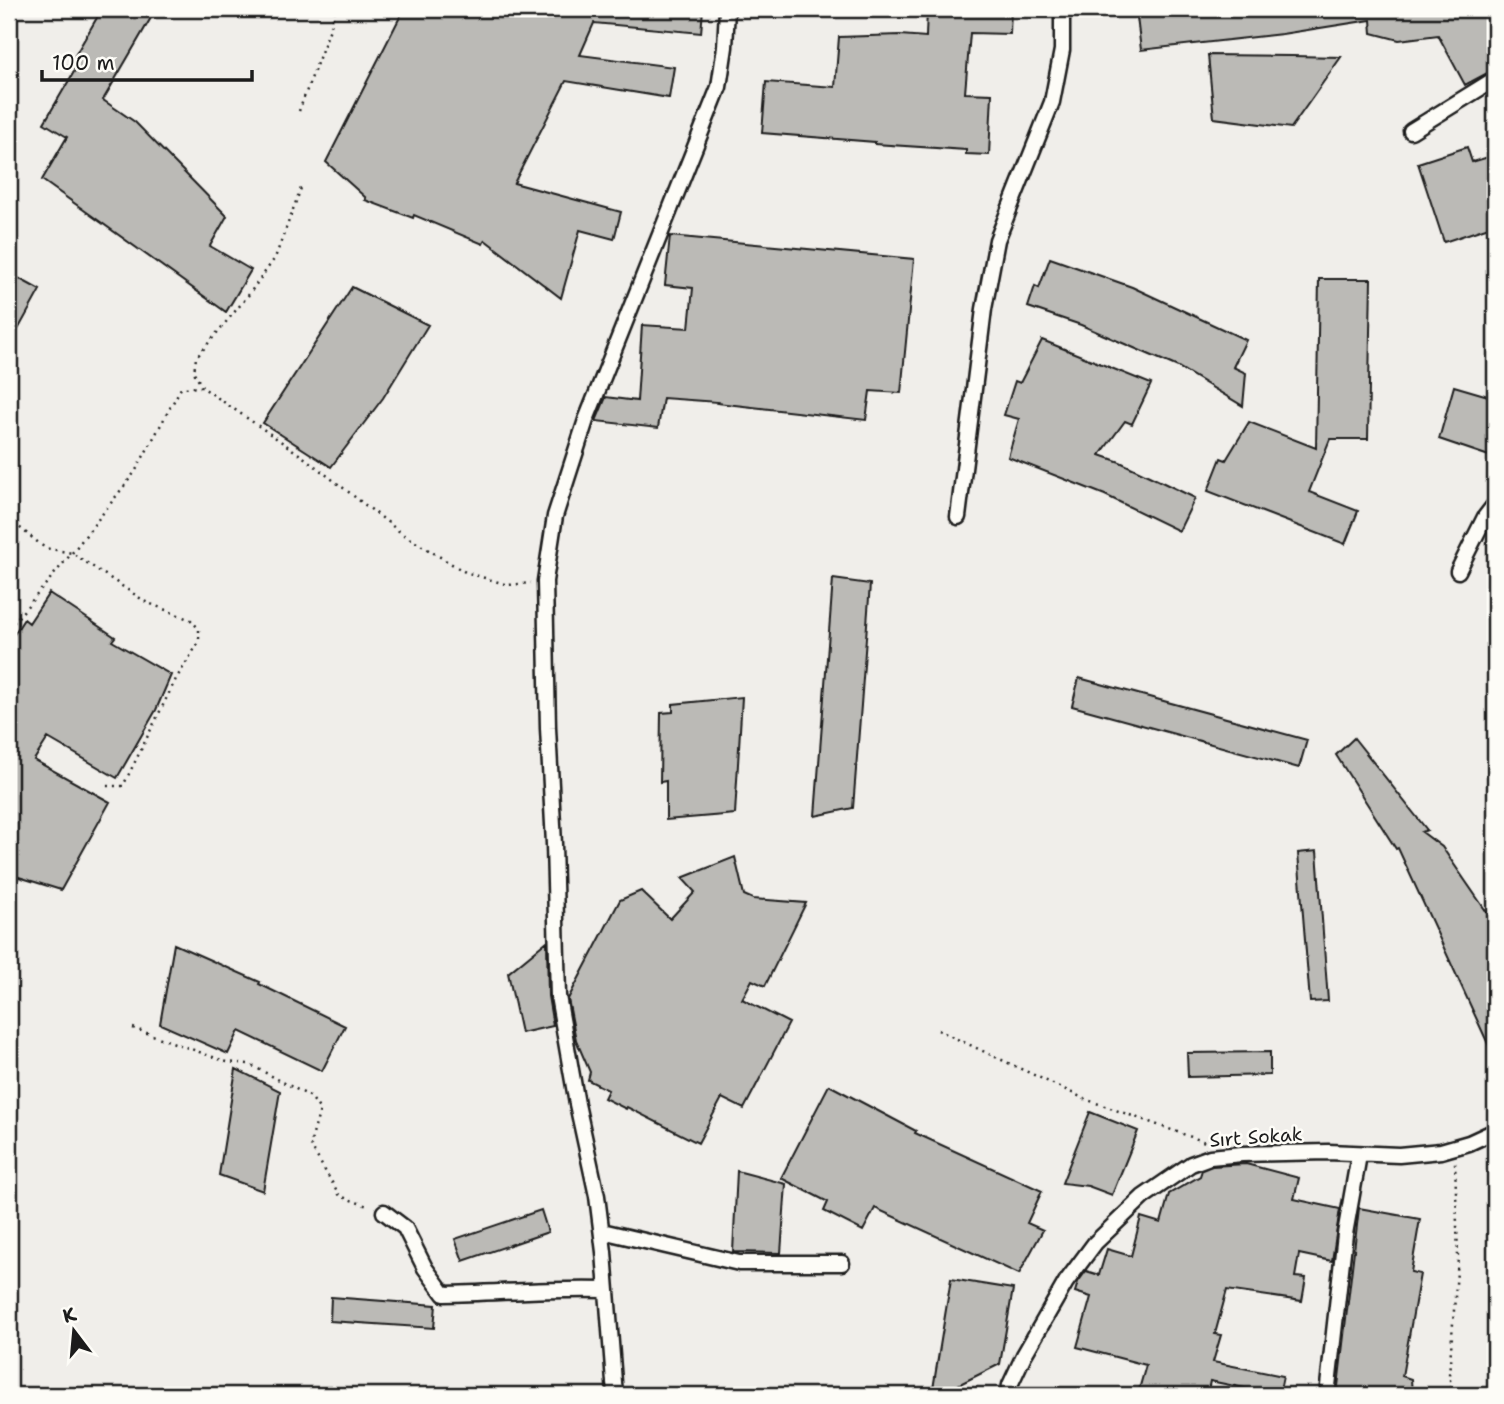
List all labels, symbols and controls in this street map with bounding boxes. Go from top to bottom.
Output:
scale bar [42,38,252,82]
text: 100 m [52,49,115,77]
street label: Sırt Sokak [1209,1121,1303,1153]
north arrow [38,1296,108,1366]
text: K [60,1301,79,1329]

